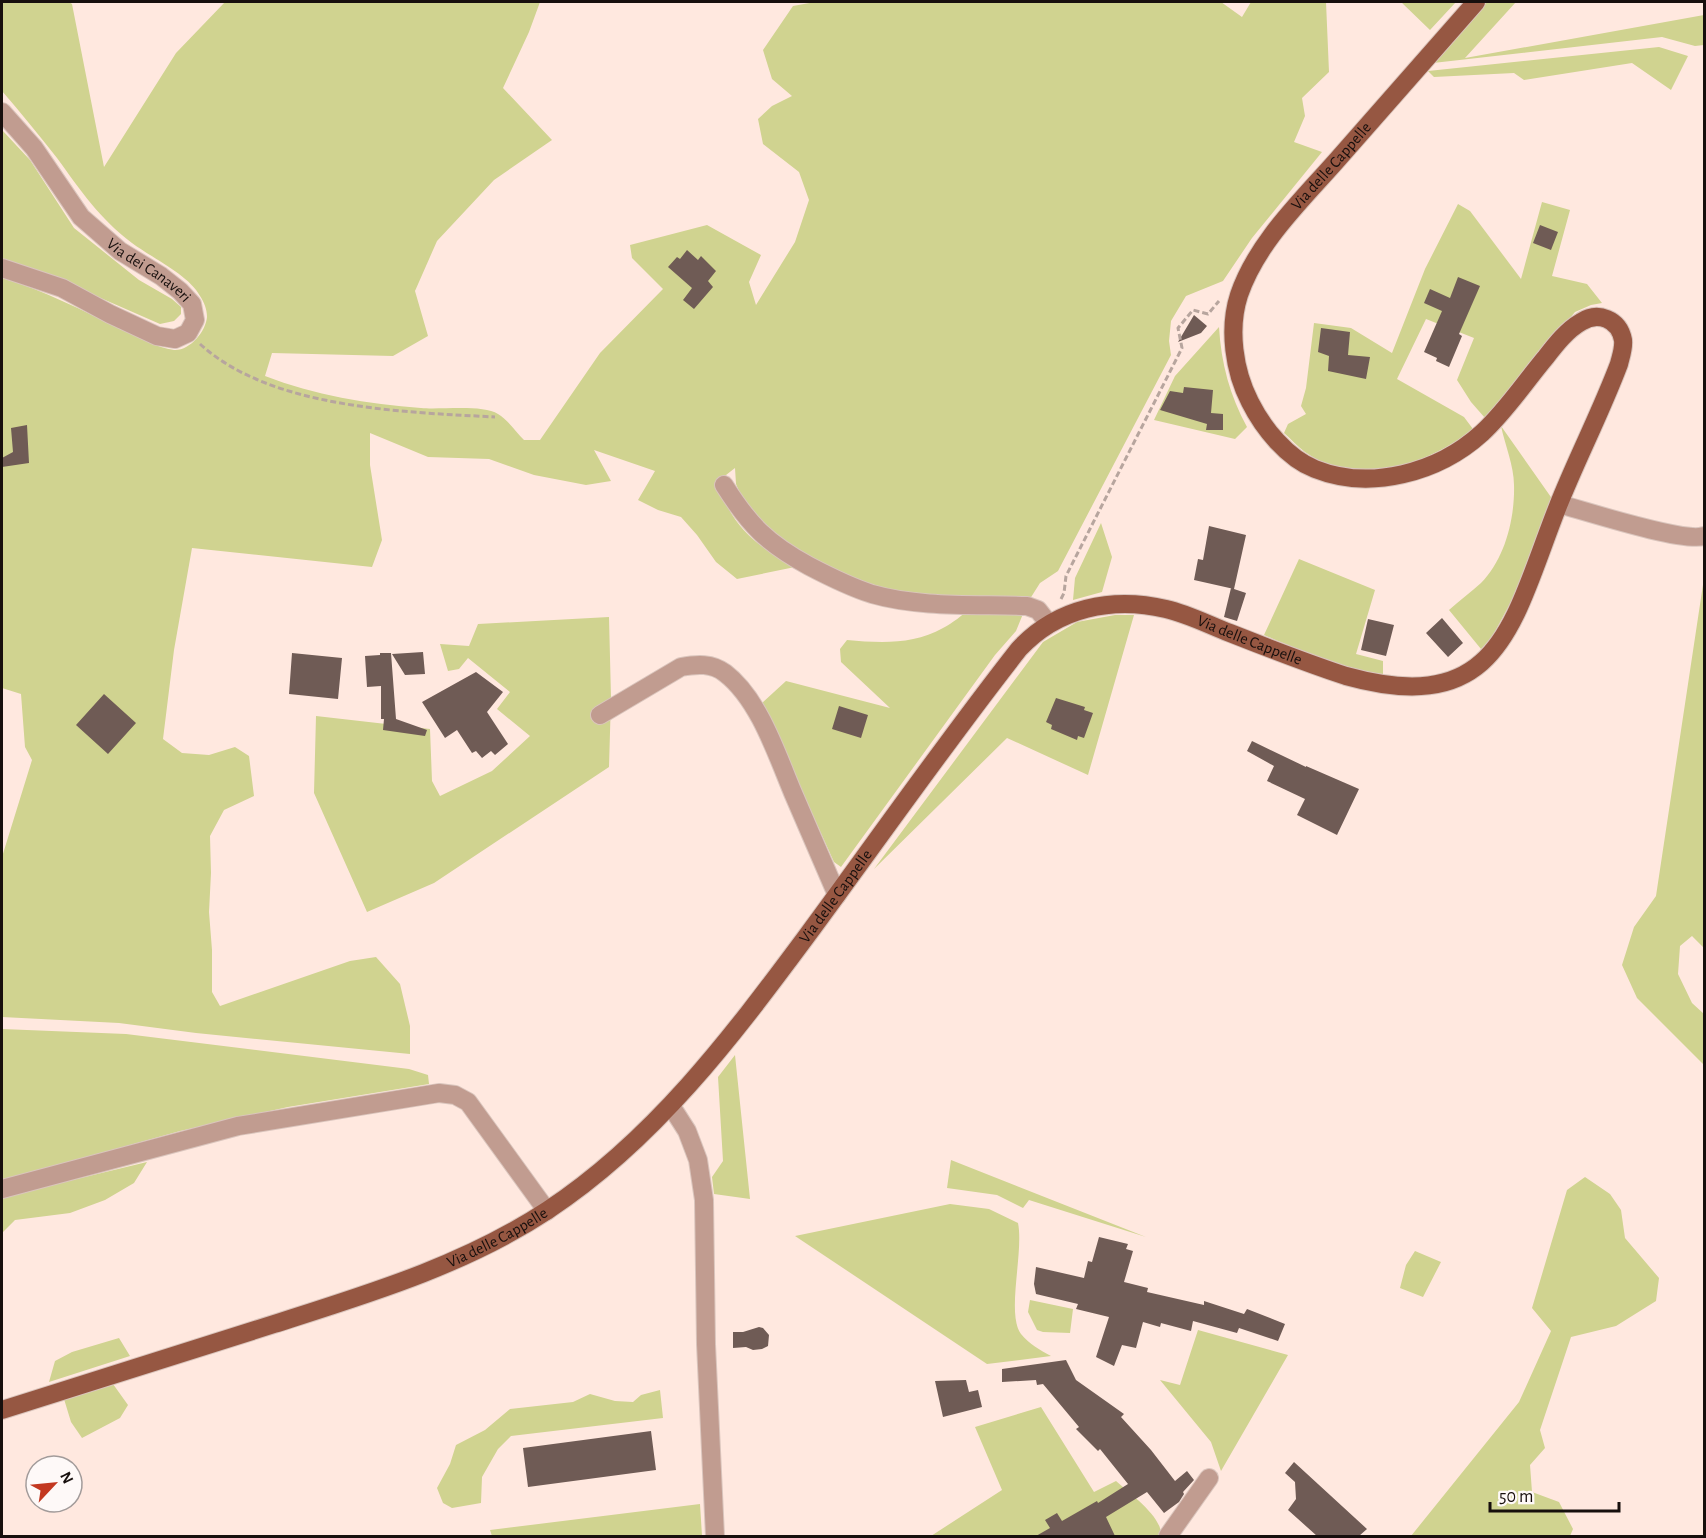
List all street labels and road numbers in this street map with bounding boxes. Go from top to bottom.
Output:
street label: Via delle Cappelle [1288,119,1374,213]
street label: Via dei Canaveri [103,235,194,305]
street label: Via delle Cappelle [1195,612,1304,668]
street label: Via delle Cappelle [796,847,875,946]
street label: Via delle Cappelle [444,1205,550,1271]

